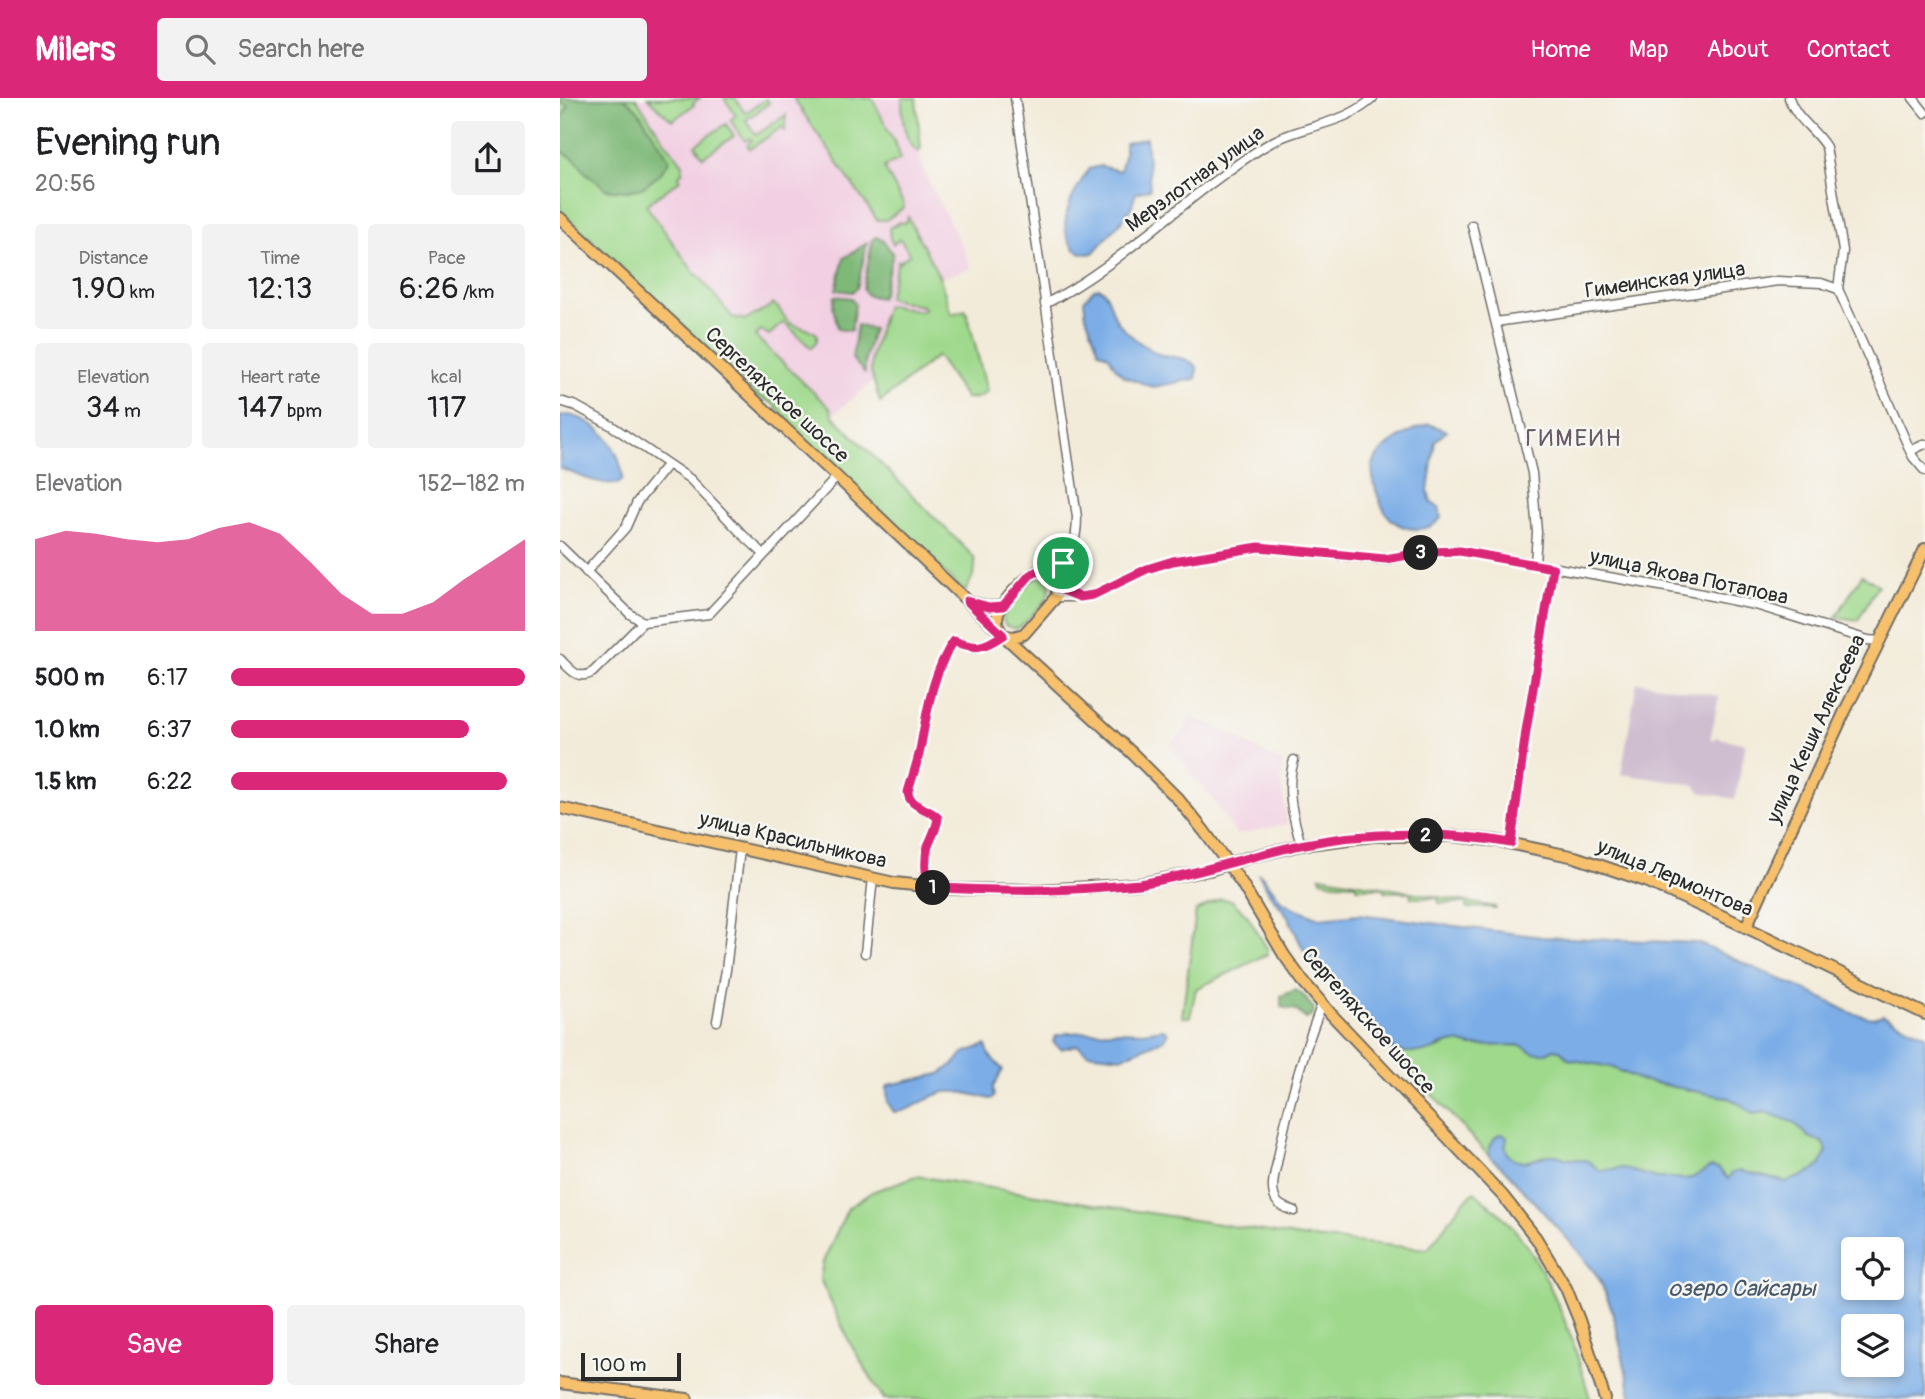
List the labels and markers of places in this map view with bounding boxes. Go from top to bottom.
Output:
pin [1033,533,1093,593]
pin: 3 [1404,536,1438,570]
pin: 2 [1408,818,1444,854]
pin: 1 [916,870,950,906]

